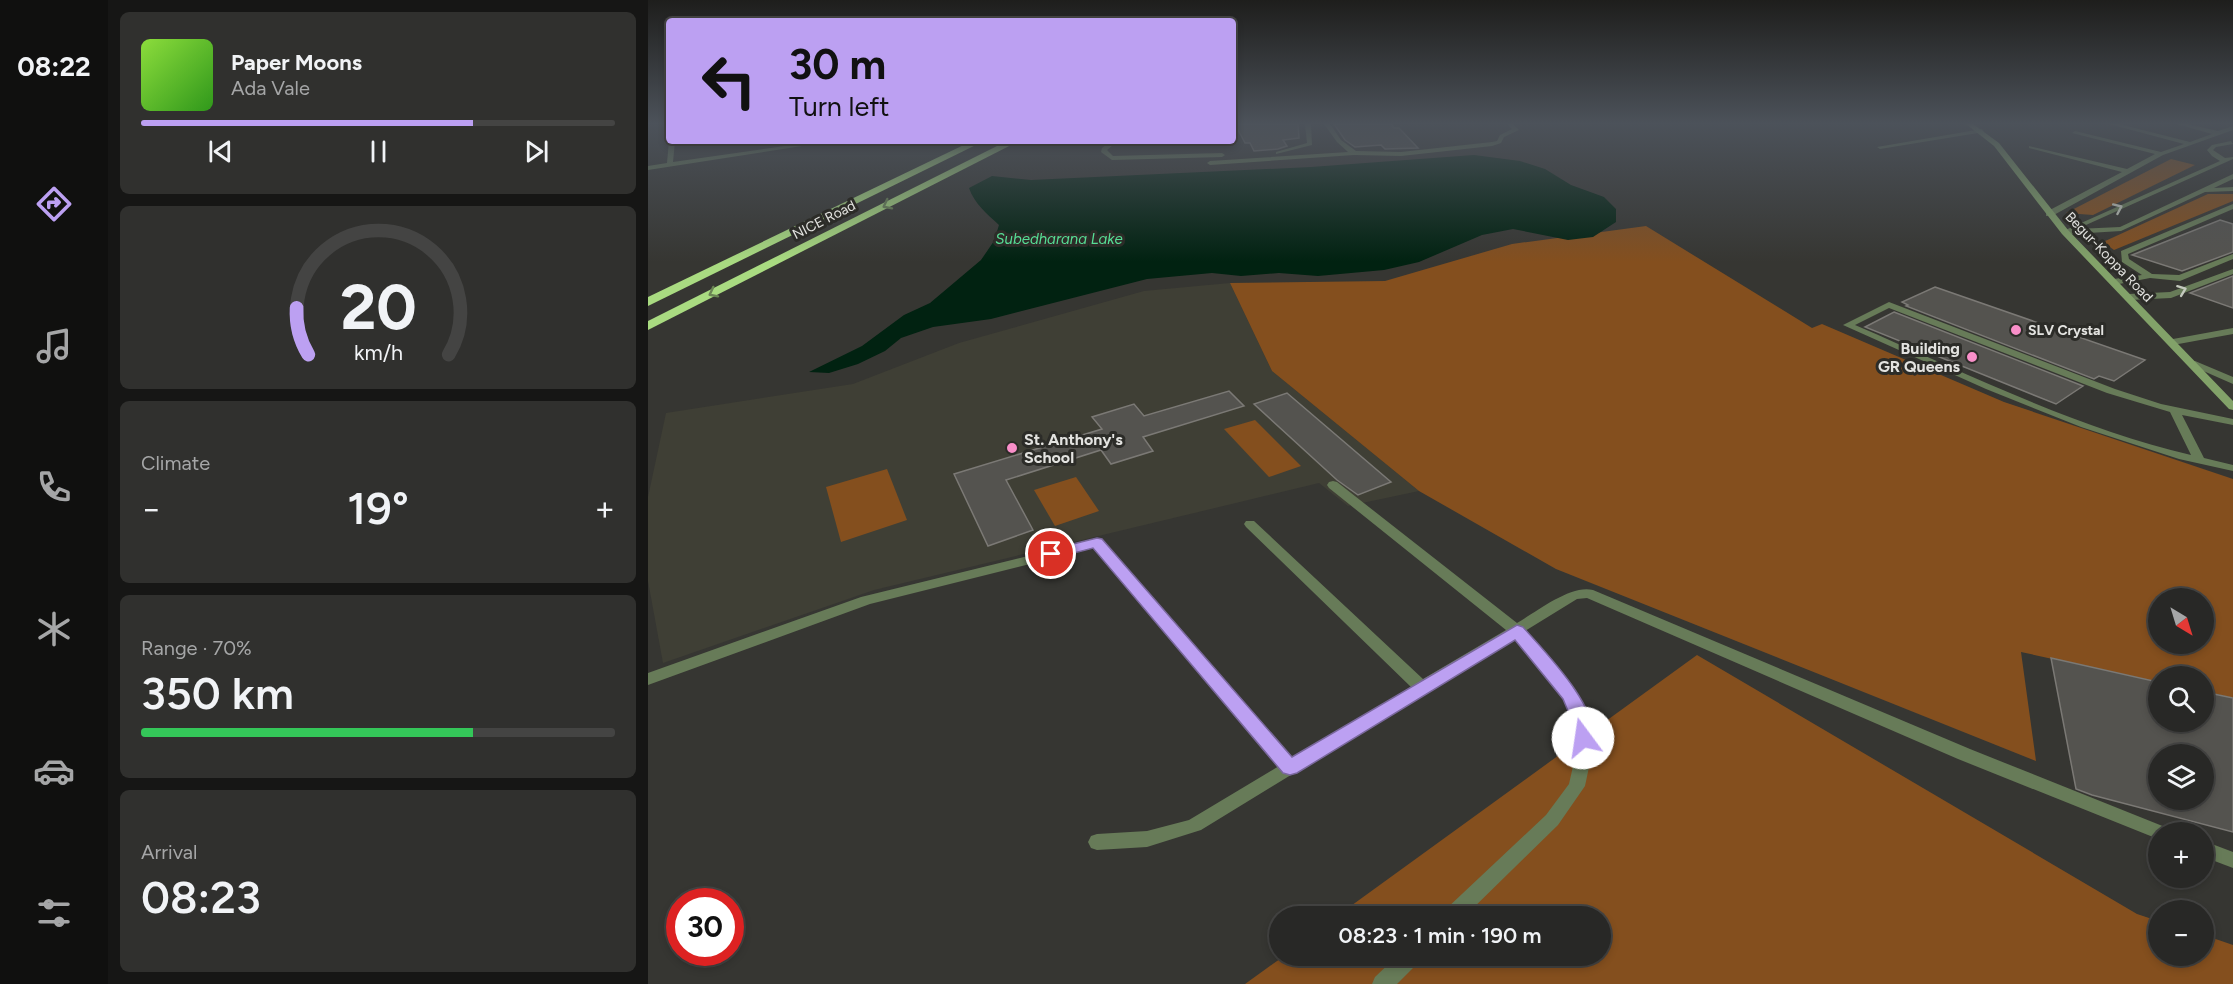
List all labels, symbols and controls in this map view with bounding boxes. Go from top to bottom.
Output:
text: 30 m [789,39,886,90]
icon: left [690,42,768,120]
text: Paper Moons [231,49,362,76]
text: 08:22 [17,50,91,83]
text: Ada Vale [231,76,310,100]
text: Turn left [789,90,889,123]
icon: previous [204,135,237,168]
icon: pause [362,135,395,168]
icon: next [520,135,553,168]
icon: directions [33,183,75,225]
street label: NICE Road [790,197,858,243]
one-way arrow [882,198,893,209]
one-way arrow [2112,203,2123,215]
street label: Begur-Koppa Road [2062,208,2156,306]
water label: Subedharana Lake [995,230,1123,248]
text: 20 [340,270,416,345]
one-way arrow [2176,285,2187,297]
one-way arrow [708,286,719,297]
place label: SLV Crystal [2028,322,2104,339]
marker: SLV Crystal [2009,323,2023,337]
icon: music [33,325,75,367]
place label: Building GR Queens [1878,339,1961,376]
text: km/h [354,340,402,365]
marker: Building GR Queens [1965,350,1979,364]
place label: St. Anthony's School [1024,430,1123,467]
marker: St. Anthony's School [1005,441,1019,455]
text: Climate [141,451,210,475]
icon: phone [33,466,75,508]
text: 19° [347,481,409,535]
text: − [141,489,162,528]
text: + [594,489,615,528]
pin [1025,528,1076,579]
icon: arrive [1034,537,1067,570]
north arrow [2148,588,2214,654]
map controls [2148,588,2214,966]
icon: climate [33,608,75,650]
text: Range · 70% [141,636,252,660]
text: 350 km [141,666,294,720]
button: search [2148,666,2214,732]
position arrow [1551,706,1615,770]
button: layers [2148,744,2214,810]
icon: car [33,750,75,792]
button: + [2148,822,2214,888]
text: Arrival [141,840,197,864]
text: 08:23 [141,870,261,924]
speed limit sign: 30 [666,888,744,966]
icon: filters [33,892,75,934]
button: − [2148,900,2214,966]
text: 08:23 · 1 min · 190 m [1339,922,1541,949]

